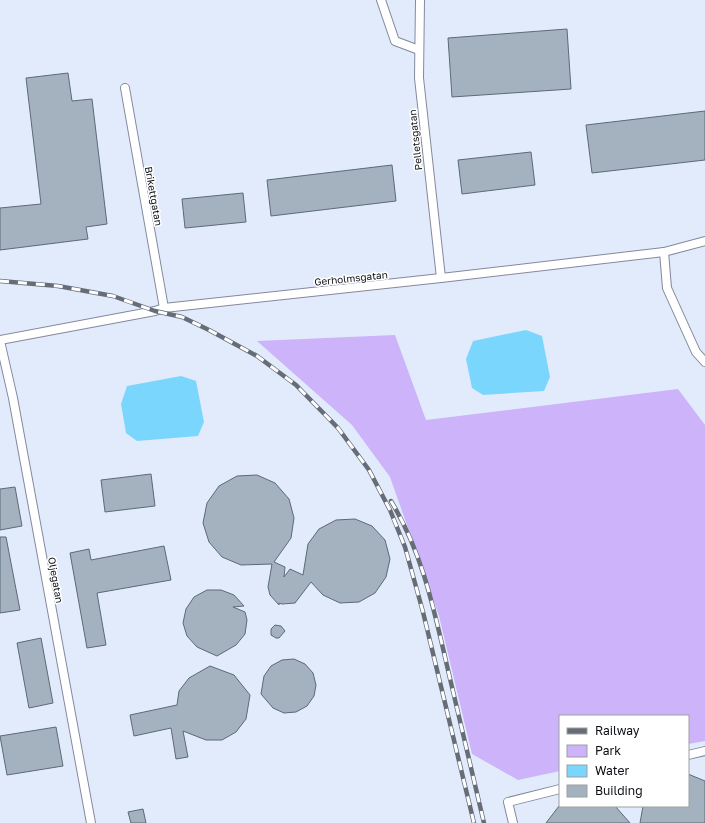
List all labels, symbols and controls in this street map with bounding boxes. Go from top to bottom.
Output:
street label: Pelletsgatan [406,109,424,171]
street label: Brikettgatan [143,165,165,227]
street label: Gerholmsgatan [314,268,388,288]
street label: Oljegatan [46,556,66,604]
legend [559,715,689,807]
text: Railway [595,723,640,738]
text: Park [595,743,621,758]
text: Water [595,763,629,778]
text: Building [595,783,643,798]

